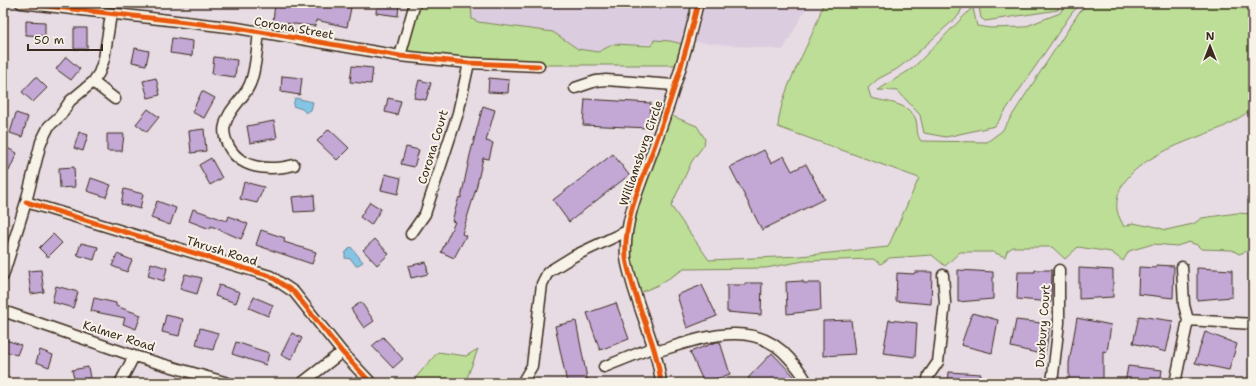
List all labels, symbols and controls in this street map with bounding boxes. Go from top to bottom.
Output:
street label: Corona Street [253,13,335,43]
scale bar [28,26,102,52]
north arrow [1190,26,1230,66]
text: N [1206,29,1215,44]
text: 50 m [34,32,64,48]
street label: Williamsburg Circle [615,98,667,208]
street label: Corona Court [414,108,452,186]
street label: Thrush Road [184,233,260,270]
street label: Duxbury Court [1032,284,1054,368]
street label: Kalmer Road [81,317,158,355]

